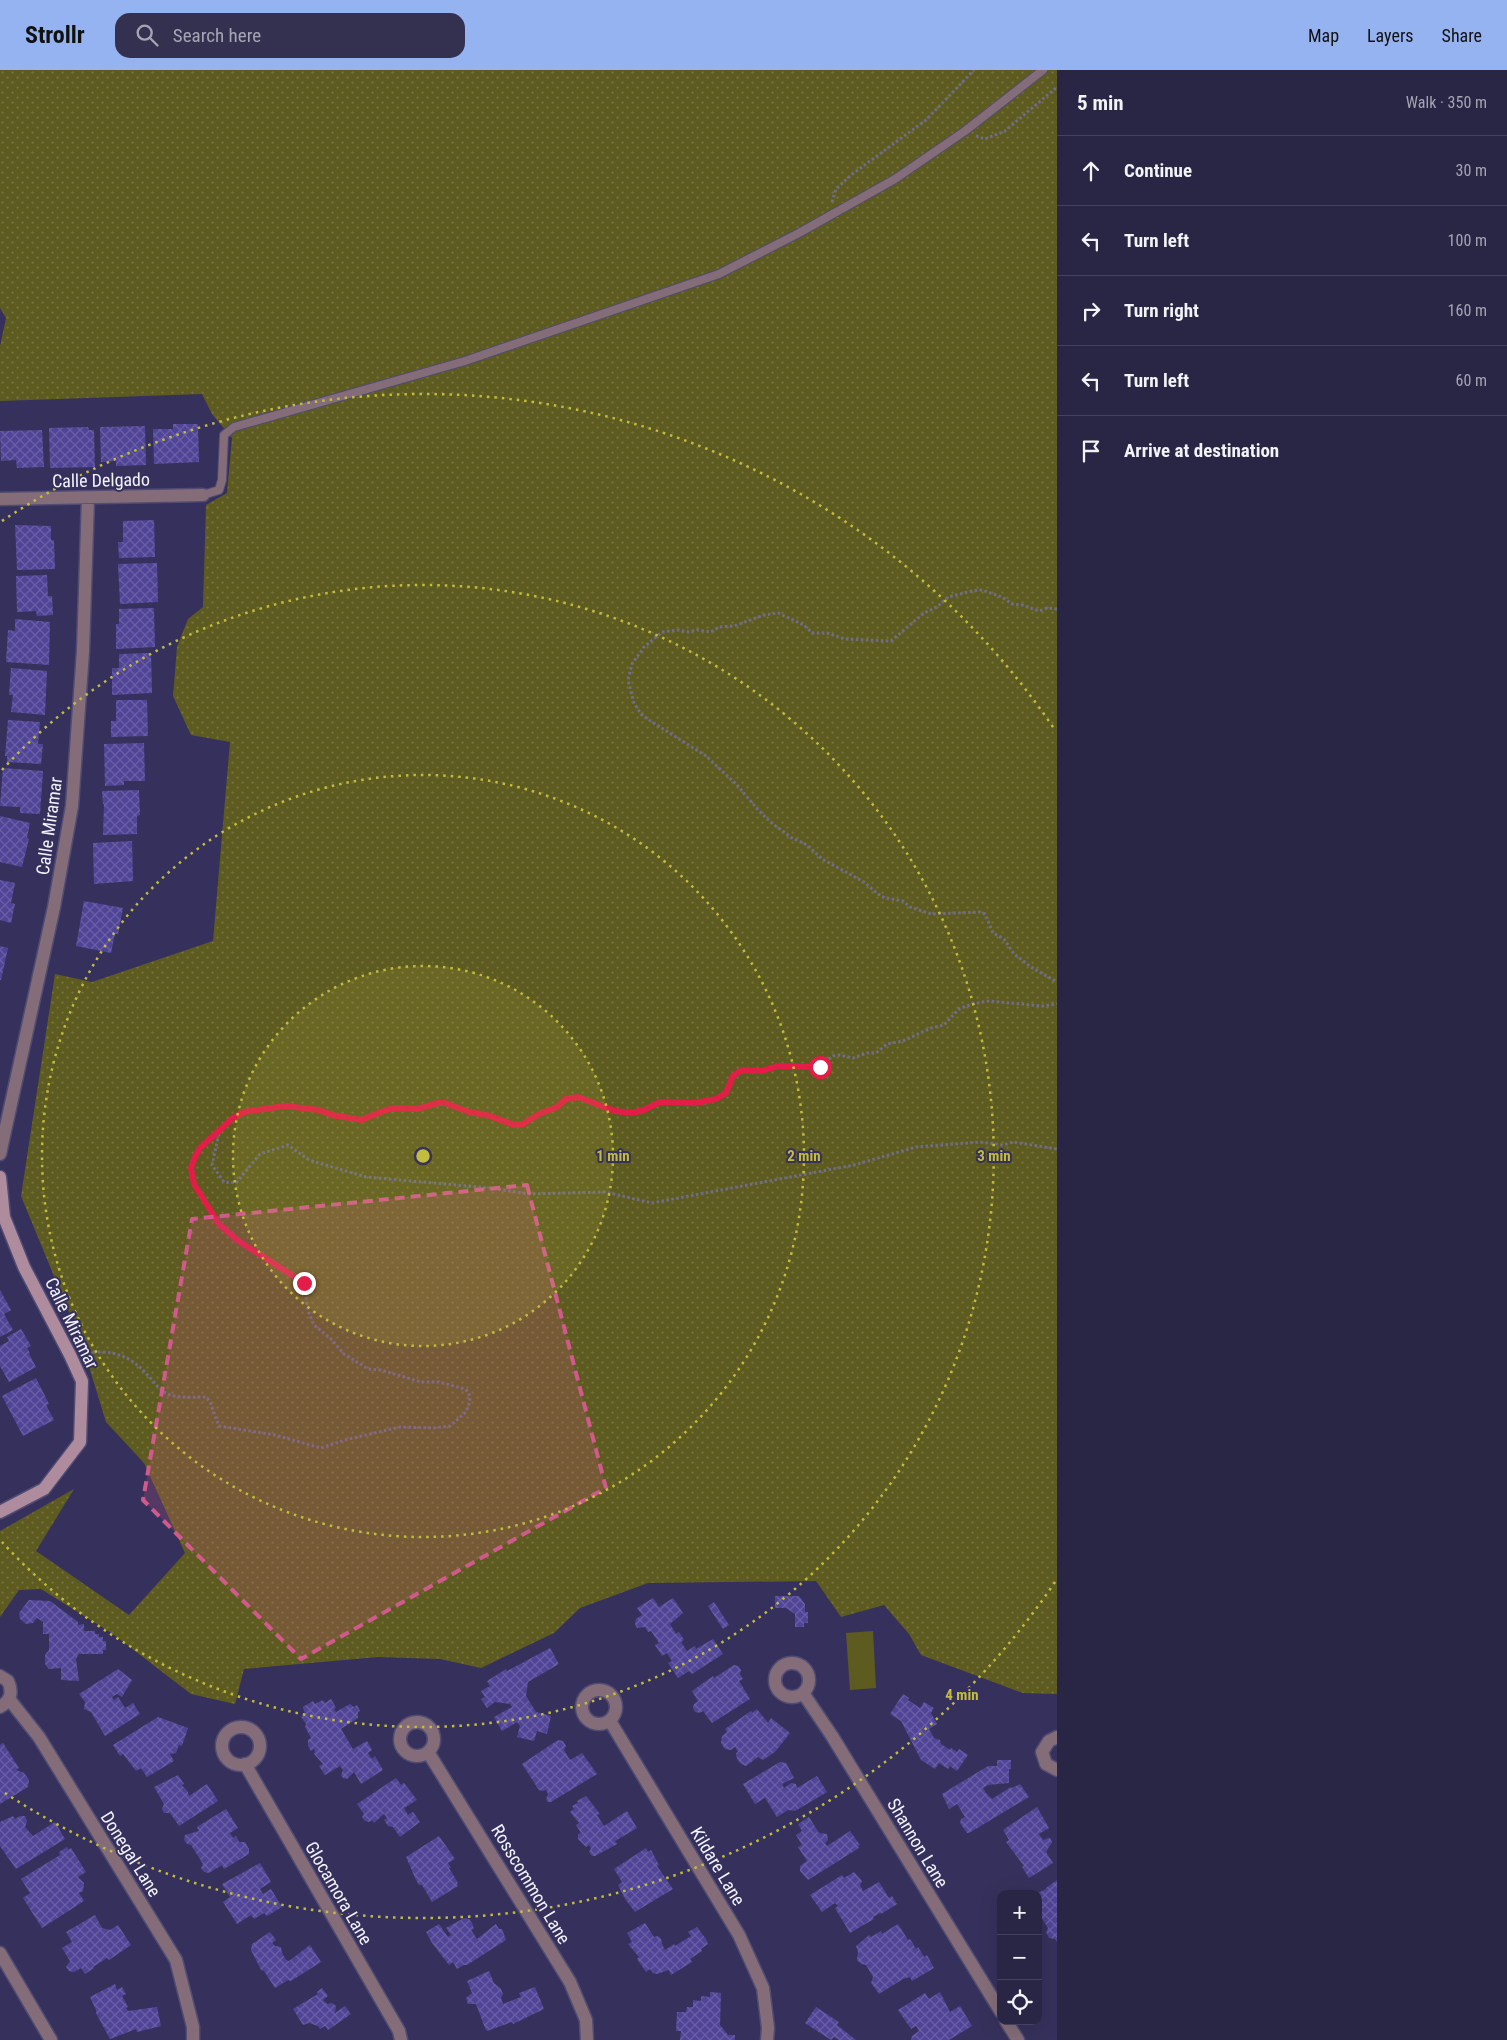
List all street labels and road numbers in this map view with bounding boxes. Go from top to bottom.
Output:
street label: Calle Delgado [52,469,150,491]
street label: Calle Miramar [32,775,66,876]
street label: Calle Miramar [41,1274,103,1372]
street label: Shannon Lane [883,1795,953,1891]
street label: Donegal Lane [97,1807,165,1901]
street label: Rosscommon Lane [487,1820,575,1948]
street label: Kildare Lane [686,1823,750,1909]
street label: Glocamora Lane [301,1838,377,1948]

